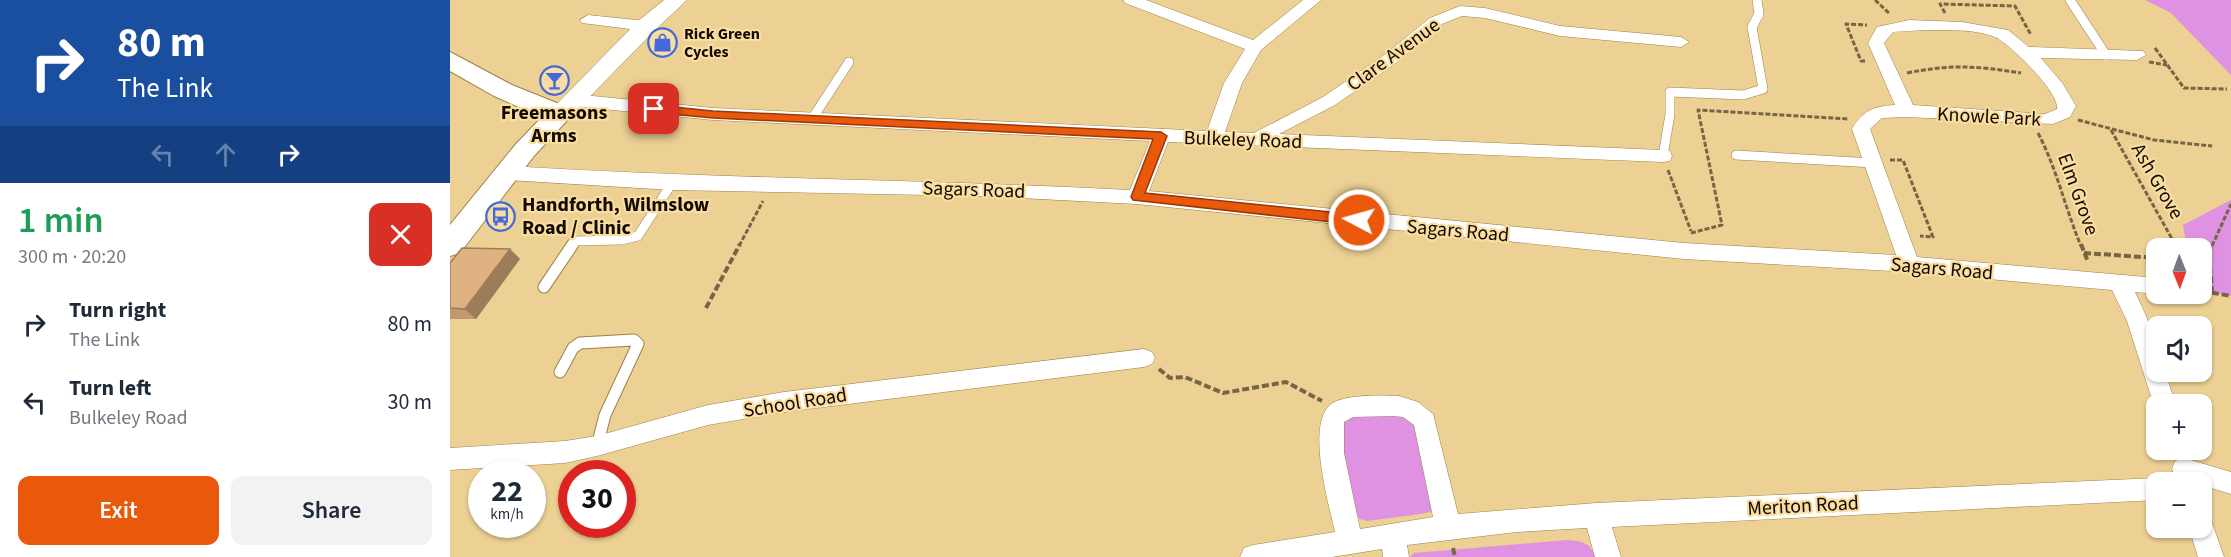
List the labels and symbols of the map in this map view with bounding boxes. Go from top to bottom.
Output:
street label: Clare Avenue [1341,11,1446,98]
place label: Rick Green Cycles [684,23,760,63]
shop icon: Rick Green Cycles [647,26,679,58]
bar icon: Freemasons Arms [538,65,570,97]
pin [628,83,679,134]
place label: Freemasons Arms [501,99,607,150]
street label: Knowle Park [1936,100,2042,134]
street label: Bulkeley Road [1183,124,1303,156]
street label: Ash Grove [2124,138,2190,225]
street label: Elm Grove [2050,149,2106,239]
street label: Sagars Road [922,174,1026,206]
position arrow [1327,188,1391,252]
place label: Handforth, Wilmslow Road / Clinic [522,191,710,242]
bus stop icon: Handforth, Wilmslow Road / Clinic [485,200,517,232]
street label: Sagars Road [1405,213,1510,249]
north arrow [2146,238,2212,304]
street label: Sagars Road [1889,251,1994,287]
street label: School Road [741,381,849,425]
speed limit sign: 30 [558,460,636,538]
street label: Meriton Road [1747,489,1859,523]

